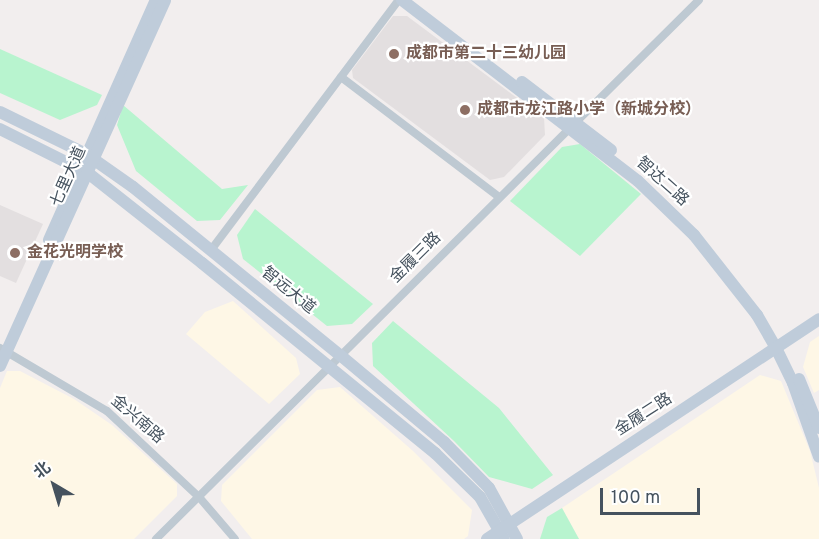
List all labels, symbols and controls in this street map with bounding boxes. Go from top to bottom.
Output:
place label: 成都市第二十三幼儿园 [406,44,566,64]
marker: 成都市第二十三幼儿园 [387,47,401,61]
place label: 成都市龙江路小学（新城分校） [477,100,701,120]
marker: 成都市龙江路小学（新城分校） [458,103,472,117]
street label: 七里大道 [47,144,91,210]
street label: 智达二路 [632,153,692,211]
street label: 金履三路 [387,229,445,287]
place label: 金花光明学校 [27,243,123,263]
marker: 金花光明学校 [8,246,22,260]
street label: 智远大道 [257,263,319,319]
street label: 金履二路 [612,390,676,440]
street label: 金兴南路 [107,392,167,448]
north arrow [24,455,84,515]
text: 北 [30,458,55,484]
scale bar [603,476,704,514]
text: 100 m [611,487,660,510]

